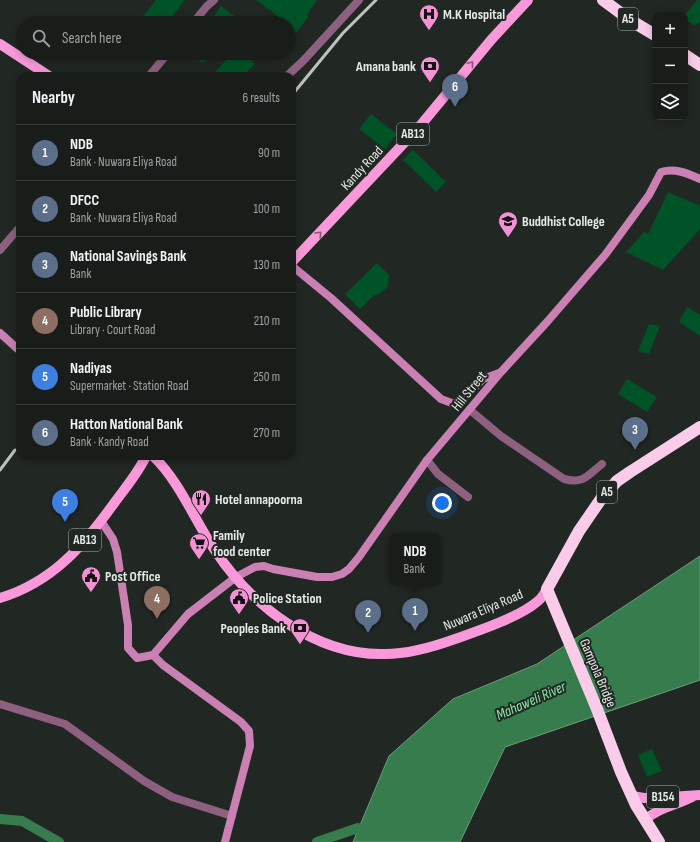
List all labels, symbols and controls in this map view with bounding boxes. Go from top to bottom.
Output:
hospital icon: M.K Hospital [418,3,440,31]
place label: M.K Hospital [443,6,505,23]
road number: A5 [618,8,638,30]
map controls [652,12,688,120]
button: + [652,12,688,48]
search box [16,16,296,60]
icon: search [30,27,52,49]
text: Search here [62,29,122,48]
button: − [652,48,688,84]
bank icon: Amana bank [419,55,441,83]
place label: Amana bank [355,58,416,75]
one-way arrow [467,62,474,69]
pin: 6 [442,74,468,107]
button: layers [652,84,688,120]
text: Nearby [32,88,75,108]
text: 6 results [242,90,280,106]
road number: AB13 [397,123,429,145]
text: NDB [70,135,93,154]
street label: Kandy Road [337,142,387,194]
text: 1 [42,145,48,161]
text: 90 m [258,145,280,161]
text: Bank · Nuwara Eliya Road [70,154,177,170]
text: DFCC [70,191,99,210]
text: 2 [42,201,48,217]
text: 100 m [253,201,280,217]
text: Bank · Nuwara Eliya Road [70,210,177,226]
school or university icon: Buddhist College [497,210,519,238]
place label: Buddhist College [522,213,605,230]
one-way arrow [314,231,322,239]
text: National Savings Bank [70,247,186,266]
text: 3 [42,257,48,273]
text: 130 m [254,257,280,273]
text: Bank [70,266,91,282]
text: Public Library [70,303,142,322]
text: 4 [42,313,48,329]
text: 210 m [254,313,280,329]
text: Library · Court Road [70,322,155,338]
text: Nadiyas [70,359,112,378]
street label: Hill Street [448,368,490,414]
text: 5 [42,369,48,385]
text: 250 m [253,369,280,385]
text: Supermarket · Station Road [70,378,189,394]
text: Hatton National Bank [70,415,183,434]
pin: 3 [622,417,648,450]
text: 6 [42,425,48,441]
text: 270 m [253,425,280,441]
text: Bank · Kandy Road [70,434,149,450]
road number: A5 [597,481,617,503]
restaurant icon: Hotel annapoorna [190,488,212,516]
pin: 5 [52,489,78,522]
place label: Hotel annapoorna [215,491,303,508]
your location [432,493,452,513]
place label: Family food center [213,527,271,560]
road number: AB13 [69,529,101,551]
supermarket icon: Family food center [188,532,210,560]
popup [389,533,441,585]
text: NDB [404,542,426,561]
text: Bank [404,561,425,577]
public building icon: Post Office [80,565,102,593]
place label: Post Office [105,568,161,585]
pin: 4 [144,586,170,619]
street label: Nuwara Eliya Road [441,586,526,634]
public building icon: Police Station [228,587,250,615]
place label: Police Station [253,590,322,607]
pin: 1 [402,598,428,631]
pin: 2 [355,600,381,633]
bank icon: Peoples Bank [289,617,311,645]
place label: Peoples Bank [221,620,286,637]
street label: Gampola Bridge [576,636,620,710]
water label: Mahaweli River [493,677,570,725]
road number: B154 [647,786,679,808]

